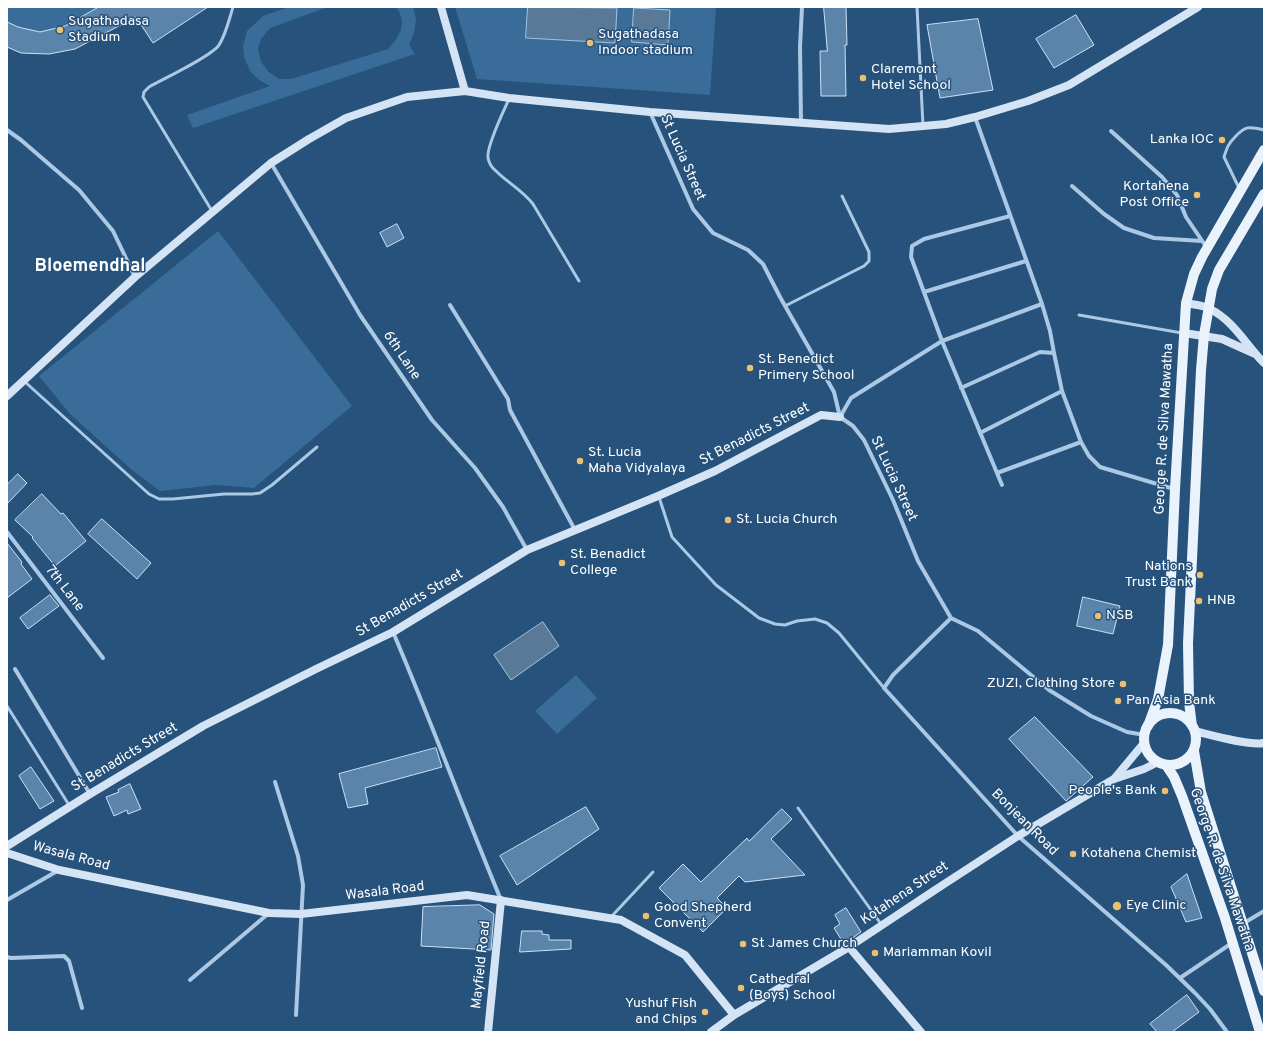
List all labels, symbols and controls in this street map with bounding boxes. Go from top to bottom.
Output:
place label: Sugathadasa Stadium [68,14,149,46]
marker: Sugathadasa Stadium [55,25,65,35]
place label: Sugathadasa Indoor stadium [598,27,693,60]
marker: Sugathadasa Indoor stadium [585,38,595,48]
place label: Claremont Hotel School [871,62,951,94]
marker: Claremont Hotel School [858,73,868,83]
street label: St Lucia Street [656,112,708,204]
place label: Lanka IOC [1150,132,1214,148]
marker: Lanka IOC [1217,135,1227,145]
place label: Kortahena Post Office [1120,179,1189,212]
marker: Kortahena Post Office [1192,190,1202,200]
district label: Bloemendhal [34,256,146,278]
street label: 6th Lane [379,328,423,384]
street label: George R. de Silva Mawatha [1152,343,1178,515]
place label: St. Benedict Primery School [758,352,855,384]
marker: St. Benedict Primery School [745,363,755,373]
street label: St Benadicts Street [697,400,813,470]
street label: St Lucia Street [866,434,920,524]
place label: St. Lucia Maha Vidyalaya [588,445,685,478]
marker: St. Lucia Maha Vidyalaya [575,456,585,466]
place label: St. Lucia Church [736,512,837,528]
marker: St. Lucia Church [723,515,733,525]
place label: St. Benadict College [570,547,646,580]
marker: St. Benadict College [557,558,567,568]
place label: Nations Trust Bank [1125,559,1192,592]
street label: 7th Lane [41,563,87,615]
street label: St Benadicts Street [353,566,467,642]
marker: Nations Trust Bank [1195,570,1205,580]
place label: HNB [1207,593,1236,609]
marker: HNB [1194,596,1204,606]
place label: NSB [1106,608,1133,624]
marker: NSB [1093,611,1103,621]
place label: ZUZI, Clothing Store [987,676,1115,692]
marker: ZUZI, Clothing Store [1118,679,1128,689]
place label: Pan Asia Bank [1126,693,1216,709]
marker: Pan Asia Bank [1113,696,1123,706]
street label: St Benadicts Street [69,720,181,796]
place label: People's Bank [1068,783,1157,799]
street label: Bonjean Road [987,786,1061,860]
marker: People's Bank [1160,786,1170,796]
street label: George R. de Silva Mawatha [1185,786,1257,954]
street label: Wasala Road [31,839,111,875]
place label: Kotahena Chemist [1081,846,1196,862]
marker: Kotahena Chemist [1068,849,1078,859]
street label: Kotahena Street [858,859,952,929]
street label: Wasala Road [345,879,425,905]
place label: Eye Clinic [1126,898,1187,914]
place label: Good Shepherd Convent [654,900,752,932]
marker: Eye Clinic [1111,900,1123,912]
marker: Good Shepherd Convent [641,911,651,921]
street label: Mayfield Road [469,920,495,1010]
place label: St James Church [751,936,857,952]
marker: St James Church [738,939,748,949]
place label: Mariamman Kovil [883,945,992,961]
marker: Mariamman Kovil [870,948,880,958]
place label: Cathedral (Boys) School [749,972,835,1004]
marker: Cathedral (Boys) School [736,983,746,993]
place label: Yushuf Fish and Chips [625,996,697,1028]
marker: Yushuf Fish and Chips [700,1007,710,1017]

